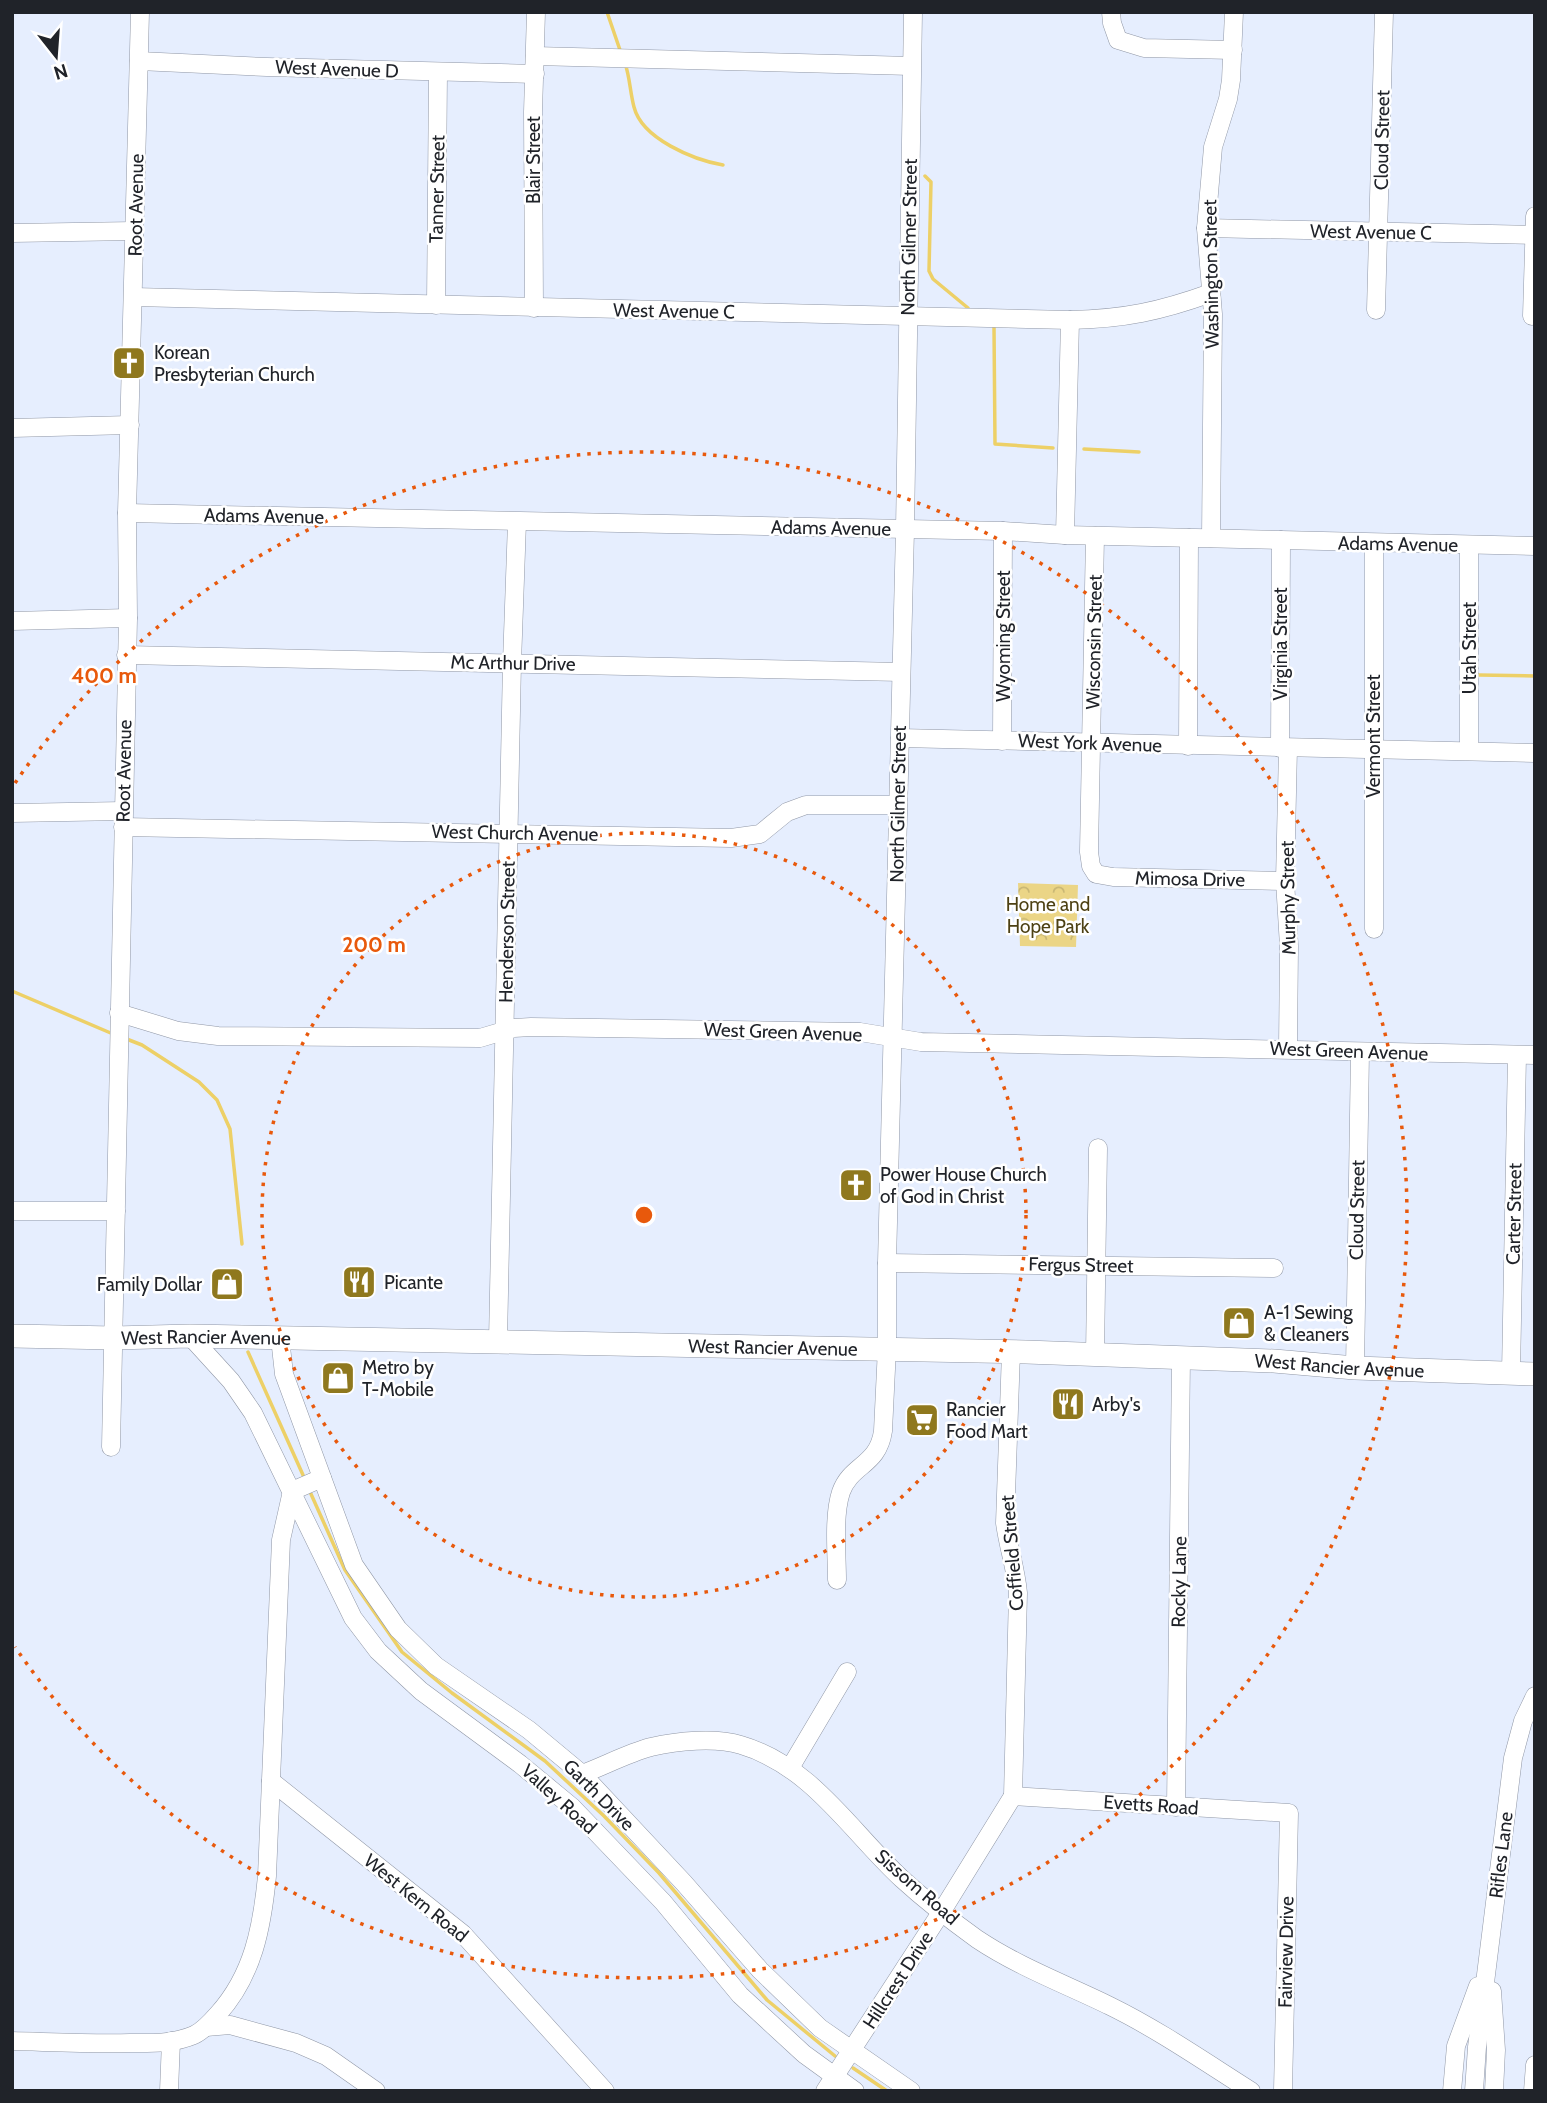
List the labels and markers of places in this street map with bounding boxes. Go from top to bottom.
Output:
place label: Korean Presbyterian Church [154,341,315,386]
church icon: Korean Presbyterian Church [110,344,148,382]
place label: Power House Church of God in Christ [880,1163,1047,1208]
church icon: Power House Church of God in Christ [837,1166,875,1204]
centre of rings [632,1203,656,1227]
restaurant icon: Picante [340,1263,378,1301]
shop icon: Family Dollar [208,1265,246,1303]
place label: Picante [384,1271,443,1294]
place label: Family Dollar [97,1273,202,1296]
place label: A-1 Sewing & Cleaners [1264,1301,1353,1346]
shop icon: A-1 Sewing & Cleaners [1220,1304,1258,1342]
place label: Metro by T-Mobile [362,1356,434,1401]
shop icon: Metro by T-Mobile [319,1359,357,1397]
restaurant icon: Arby's [1049,1385,1087,1423]
place label: Arby's [1092,1393,1141,1416]
place label: Rancier Food Mart [946,1398,1028,1443]
supermarket icon: Rancier Food Mart [903,1401,941,1439]

